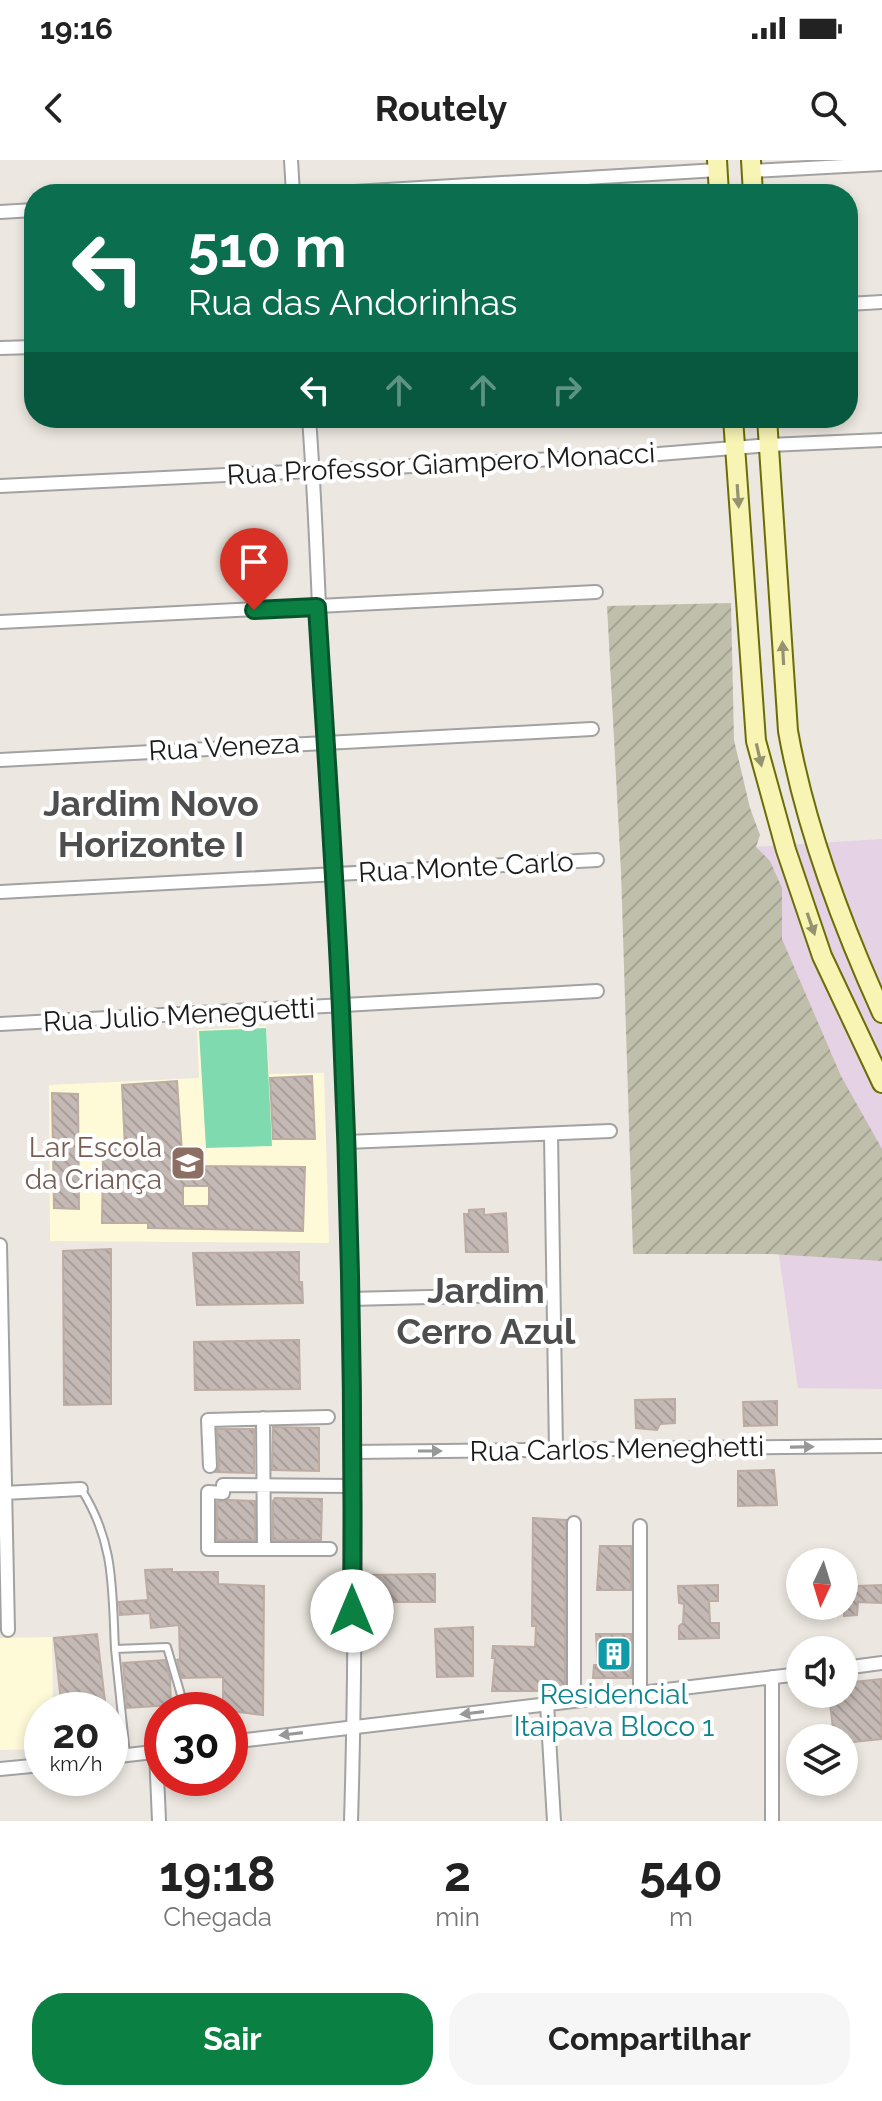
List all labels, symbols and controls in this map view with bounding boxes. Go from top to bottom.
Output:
text: 19:16 [40,11,113,46]
icon: back [32,86,76,130]
icon: search [806,86,850,130]
text: Routely [375,87,507,129]
text: 510 m [188,214,347,280]
icon: left [56,216,160,320]
text: Rua das Andorinhas [188,281,517,323]
icon: left [293,368,337,412]
icon: ahead [377,368,421,412]
icon: ahead [461,368,505,412]
icon: right [545,368,589,412]
street label: Rua Professor Giampero Monacci [226,436,656,492]
one-way arrow [732,484,745,509]
pin [220,528,288,610]
icon: arrive [232,540,276,584]
one-way arrow [776,640,789,665]
street label: Rua Veneza [148,727,300,767]
one-way arrow [753,742,766,767]
district label: Jardim Novo Horizonte I [43,782,259,865]
street label: Rua Monte Carlo [358,845,574,889]
one-way arrow [806,912,818,936]
street label: Rua Julio Meneguetti [42,991,316,1039]
place label: Lar Escola da Criança [25,1131,162,1196]
school or university icon: Lar Escola da Criança [169,1144,207,1182]
district label: Jardim Cerro Azul [397,1269,576,1352]
street label: Rua Carlos Meneghetti [469,1430,765,1468]
one-way arrow [790,1441,815,1453]
one-way arrow [418,1445,443,1457]
north arrow [786,1548,858,1620]
map controls [786,1548,858,1796]
position arrow [310,1569,394,1653]
building icon: Residencial Itaipava Bloco 1 [595,1635,633,1673]
button: sound [786,1636,858,1708]
place label: Residencial Itaipava Bloco 1 [514,1678,714,1743]
speed limit sign: 30 [144,1692,248,1796]
one-way arrow [459,1706,484,1719]
text: 20 [52,1710,100,1757]
button: layers [786,1724,858,1796]
one-way arrow [278,1728,303,1741]
text: km/h [50,1752,102,1776]
text: 19:18 [159,1846,276,1902]
text: 2 [444,1846,471,1902]
text: 540 [639,1846,723,1902]
text: Chegada [163,1902,272,1932]
text: min [435,1902,480,1932]
text: m [669,1902,693,1932]
button: Sair [32,1993,433,2085]
button: Compartilhar [449,1993,850,2085]

